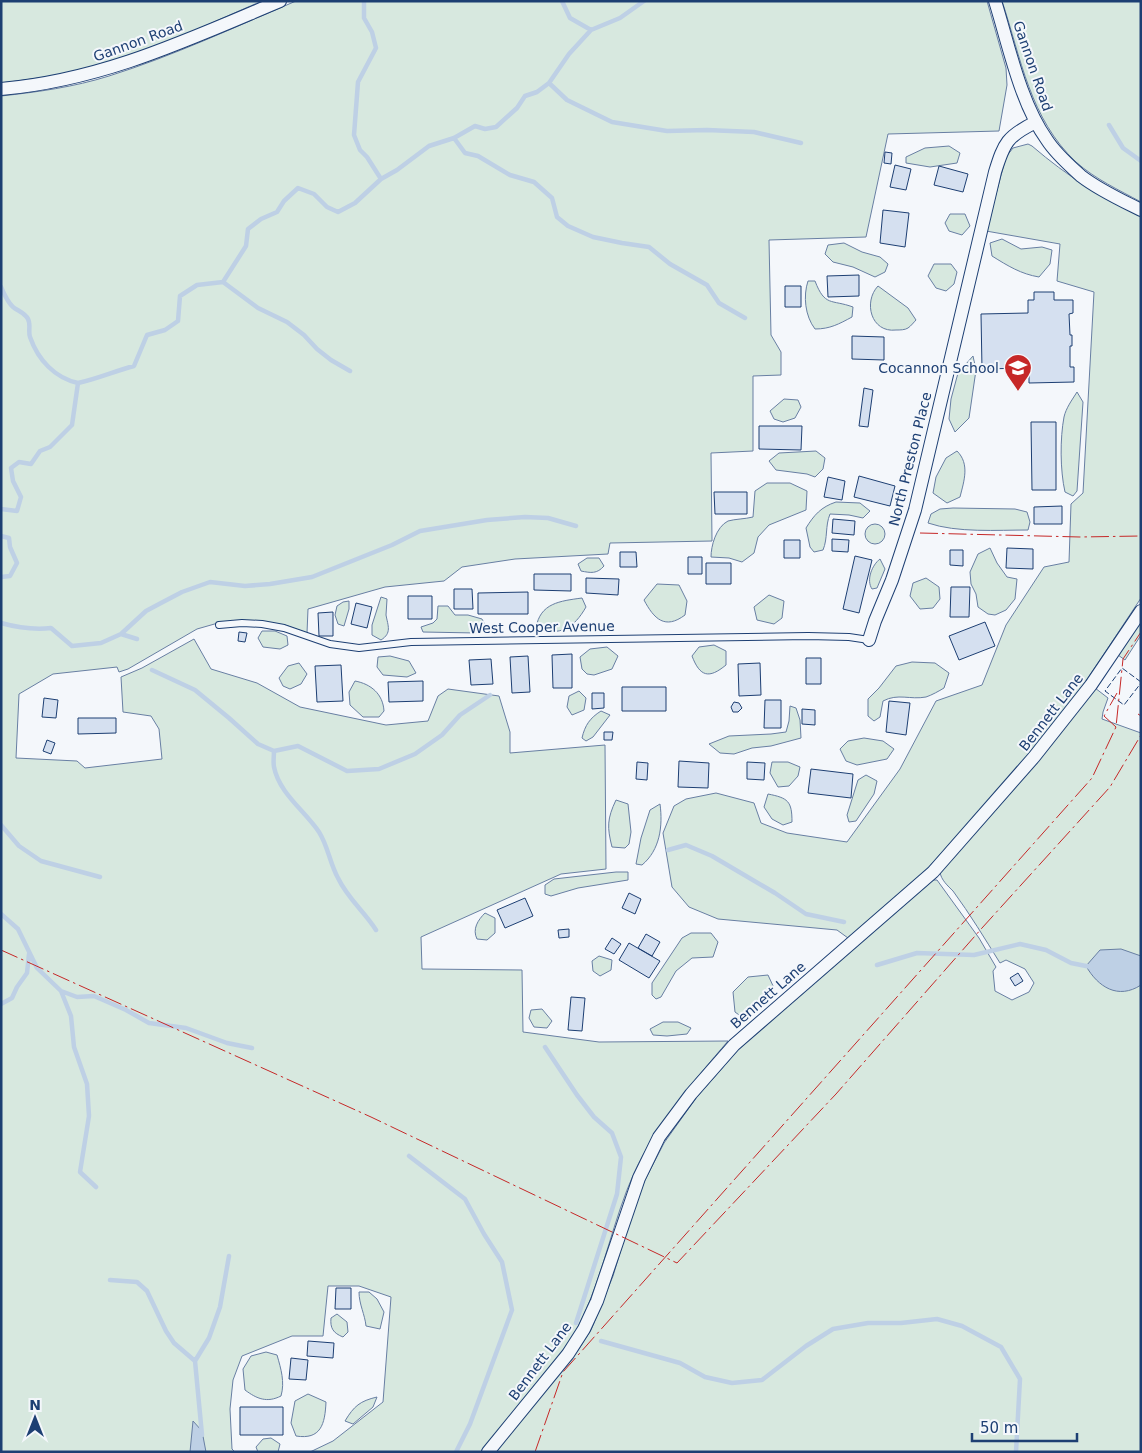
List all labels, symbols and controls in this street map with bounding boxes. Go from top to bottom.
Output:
street label: Gannon Road [91,17,185,65]
street label: Gannon Road [1010,19,1056,113]
school or university icon: Cocannon School [1003,353,1033,392]
place label: Cocannon School [878,360,999,376]
street label: North Preston Place [886,390,934,528]
street label: West Cooper Avenue [469,618,615,636]
street label: Bennett Lane [1016,670,1086,754]
street label: Bennett Lane [727,958,809,1032]
street label: Bennett Lane [505,1319,575,1403]
north arrow [10,1393,60,1443]
text: N [29,1397,41,1413]
scale bar [972,1410,1077,1442]
text: 50 m [980,1419,1018,1437]

